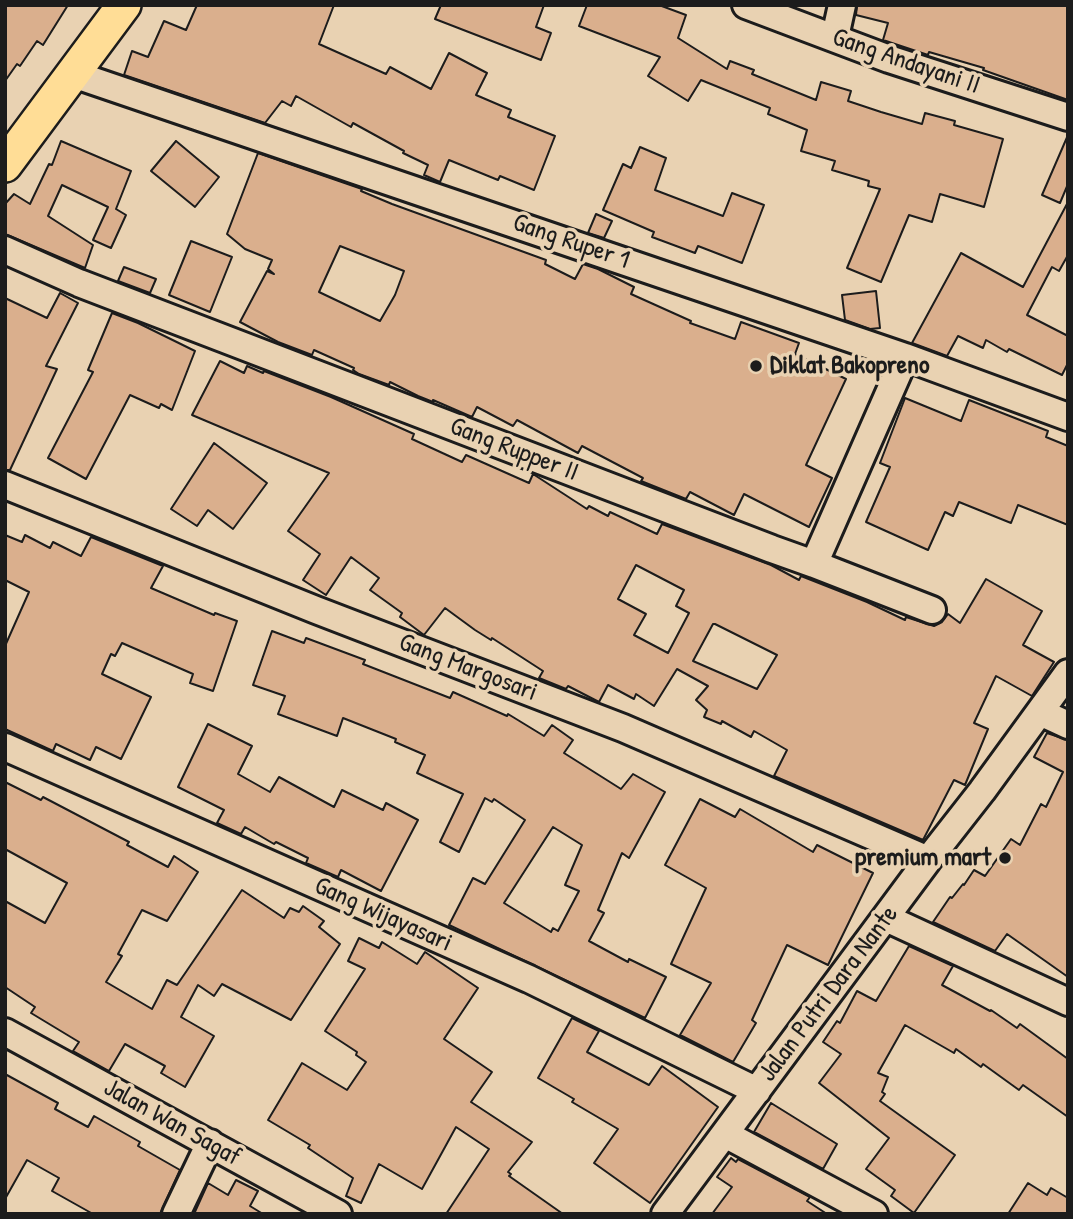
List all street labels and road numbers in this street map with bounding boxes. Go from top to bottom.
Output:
street label: Gang Andayani II [828,22,984,102]
street label: Gang Ruper 1 [509,208,633,276]
street label: Gang Rupper II [445,411,583,489]
street label: Gang Margosari [394,627,542,709]
street label: Gang Wijayasari [309,871,457,959]
street label: Jalan Putri Dara Nante [753,900,905,1088]
street label: Jalan Wan Sagaf [98,1073,246,1173]

